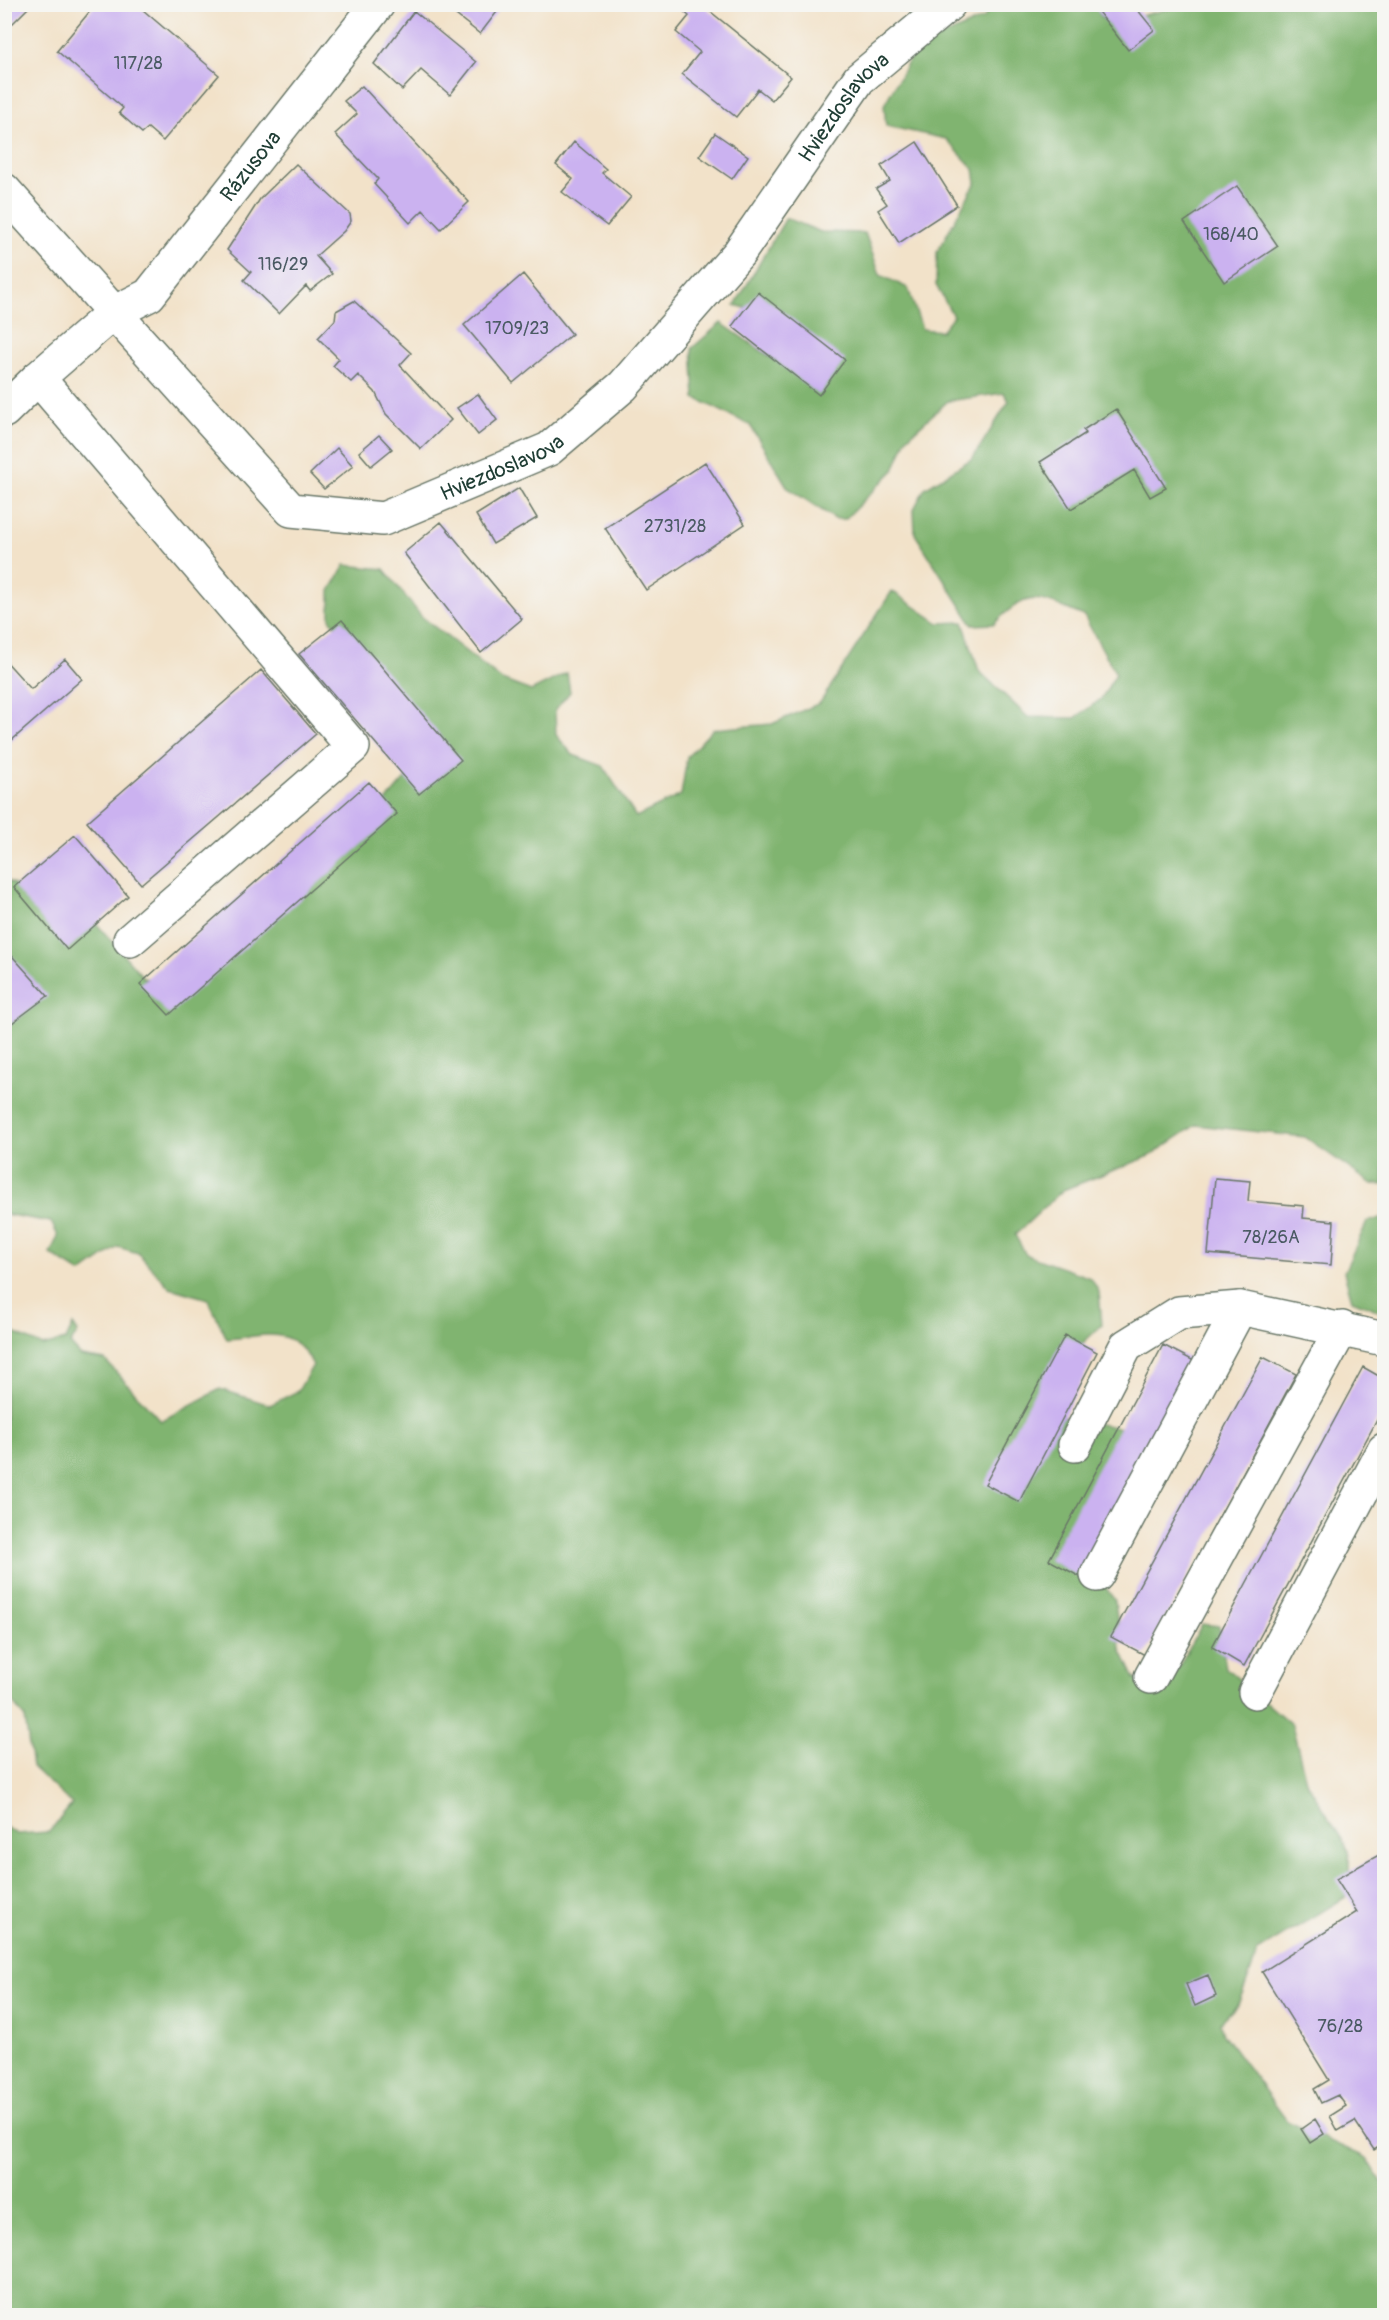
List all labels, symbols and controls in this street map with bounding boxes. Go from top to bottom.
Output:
street label: Hviezdoslavova [792,46,895,167]
house number: 117/28 [113,52,163,75]
street label: Rázusova [214,125,287,207]
house number: 168/40 [1203,223,1259,246]
house number: 116/29 [258,253,308,276]
house number: 1709/23 [485,317,549,340]
street label: Hviezdoslavova [436,428,570,507]
house number: 2731/28 [644,515,706,538]
house number: 78/26A [1242,1226,1300,1249]
house number: 76/28 [1317,2015,1363,2038]

